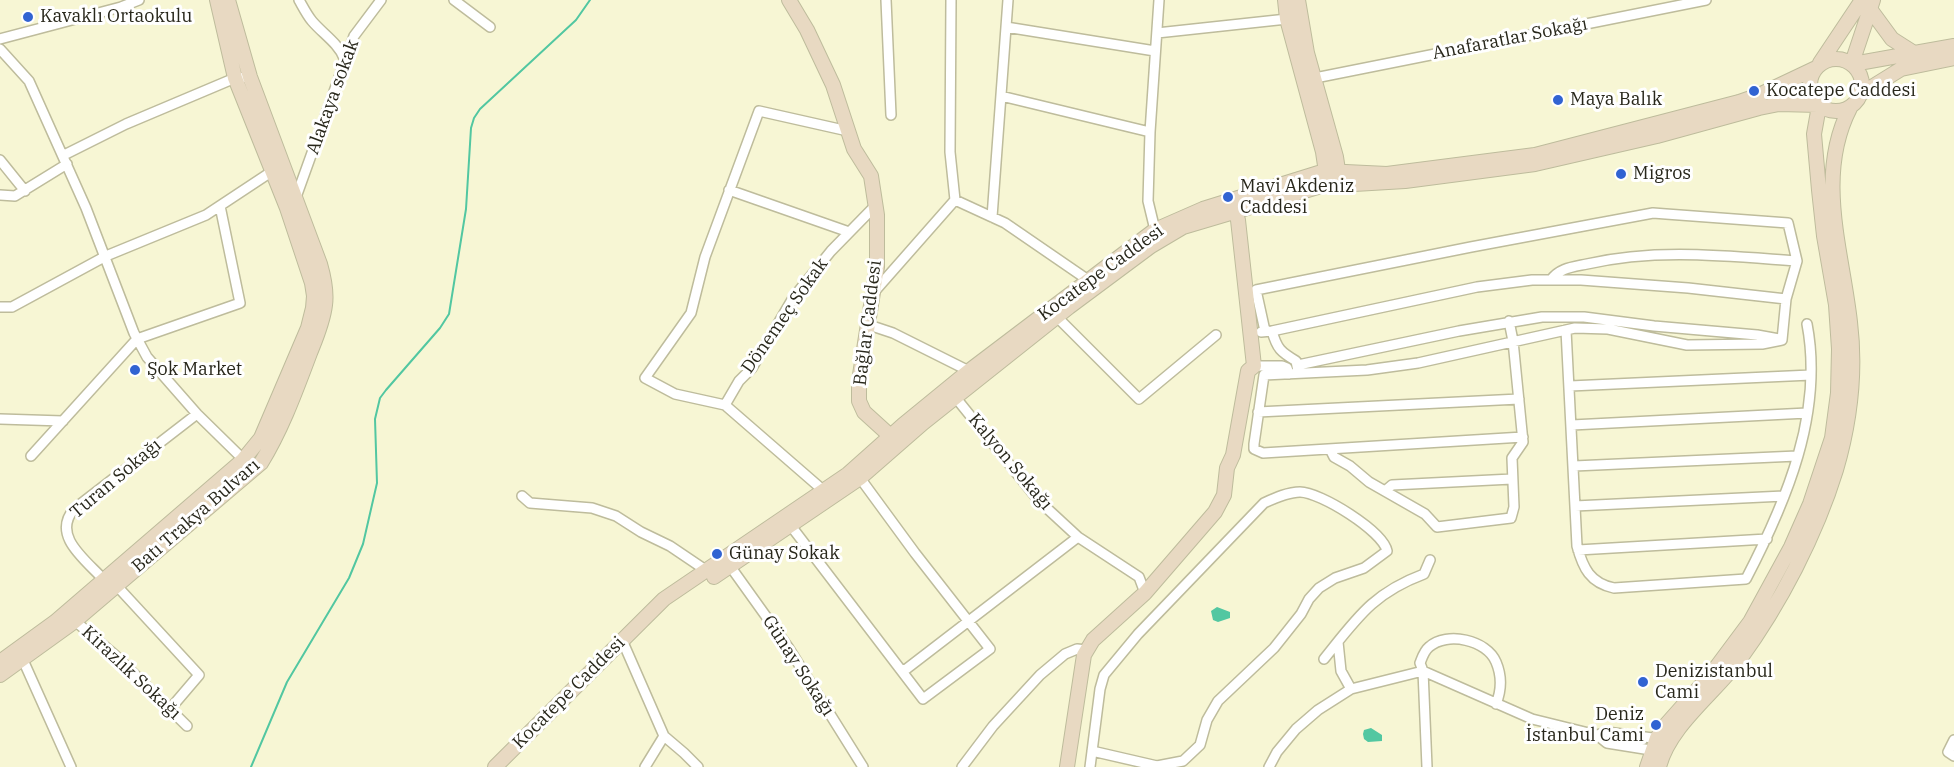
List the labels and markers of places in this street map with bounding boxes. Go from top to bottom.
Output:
place label: Kavaklı Ortaokulu [40,6,192,28]
marker: Kavaklı Ortaokulu [21,10,35,24]
place label: Kocatepe Caddesi [1766,80,1916,102]
marker: Kocatepe Caddesi [1747,84,1761,98]
place label: Maya Balık [1570,89,1662,111]
marker: Maya Balık [1551,93,1565,107]
place label: Migros [1633,163,1691,185]
marker: Migros [1614,167,1628,181]
place label: Mavi Akdeniz Caddesi [1240,176,1354,219]
marker: Mavi Akdeniz Caddesi [1221,190,1235,204]
place label: Şok Market [147,359,242,381]
marker: Şok Market [128,363,142,377]
place label: Günay Sokak [729,543,840,565]
marker: Günay Sokak [710,547,724,561]
place label: Denizistanbul Cami [1655,661,1773,704]
marker: Denizistanbul Cami [1636,675,1650,689]
place label: Deniz İstanbul Cami [1526,704,1644,746]
marker: Deniz İstanbul Cami [1649,718,1663,732]

